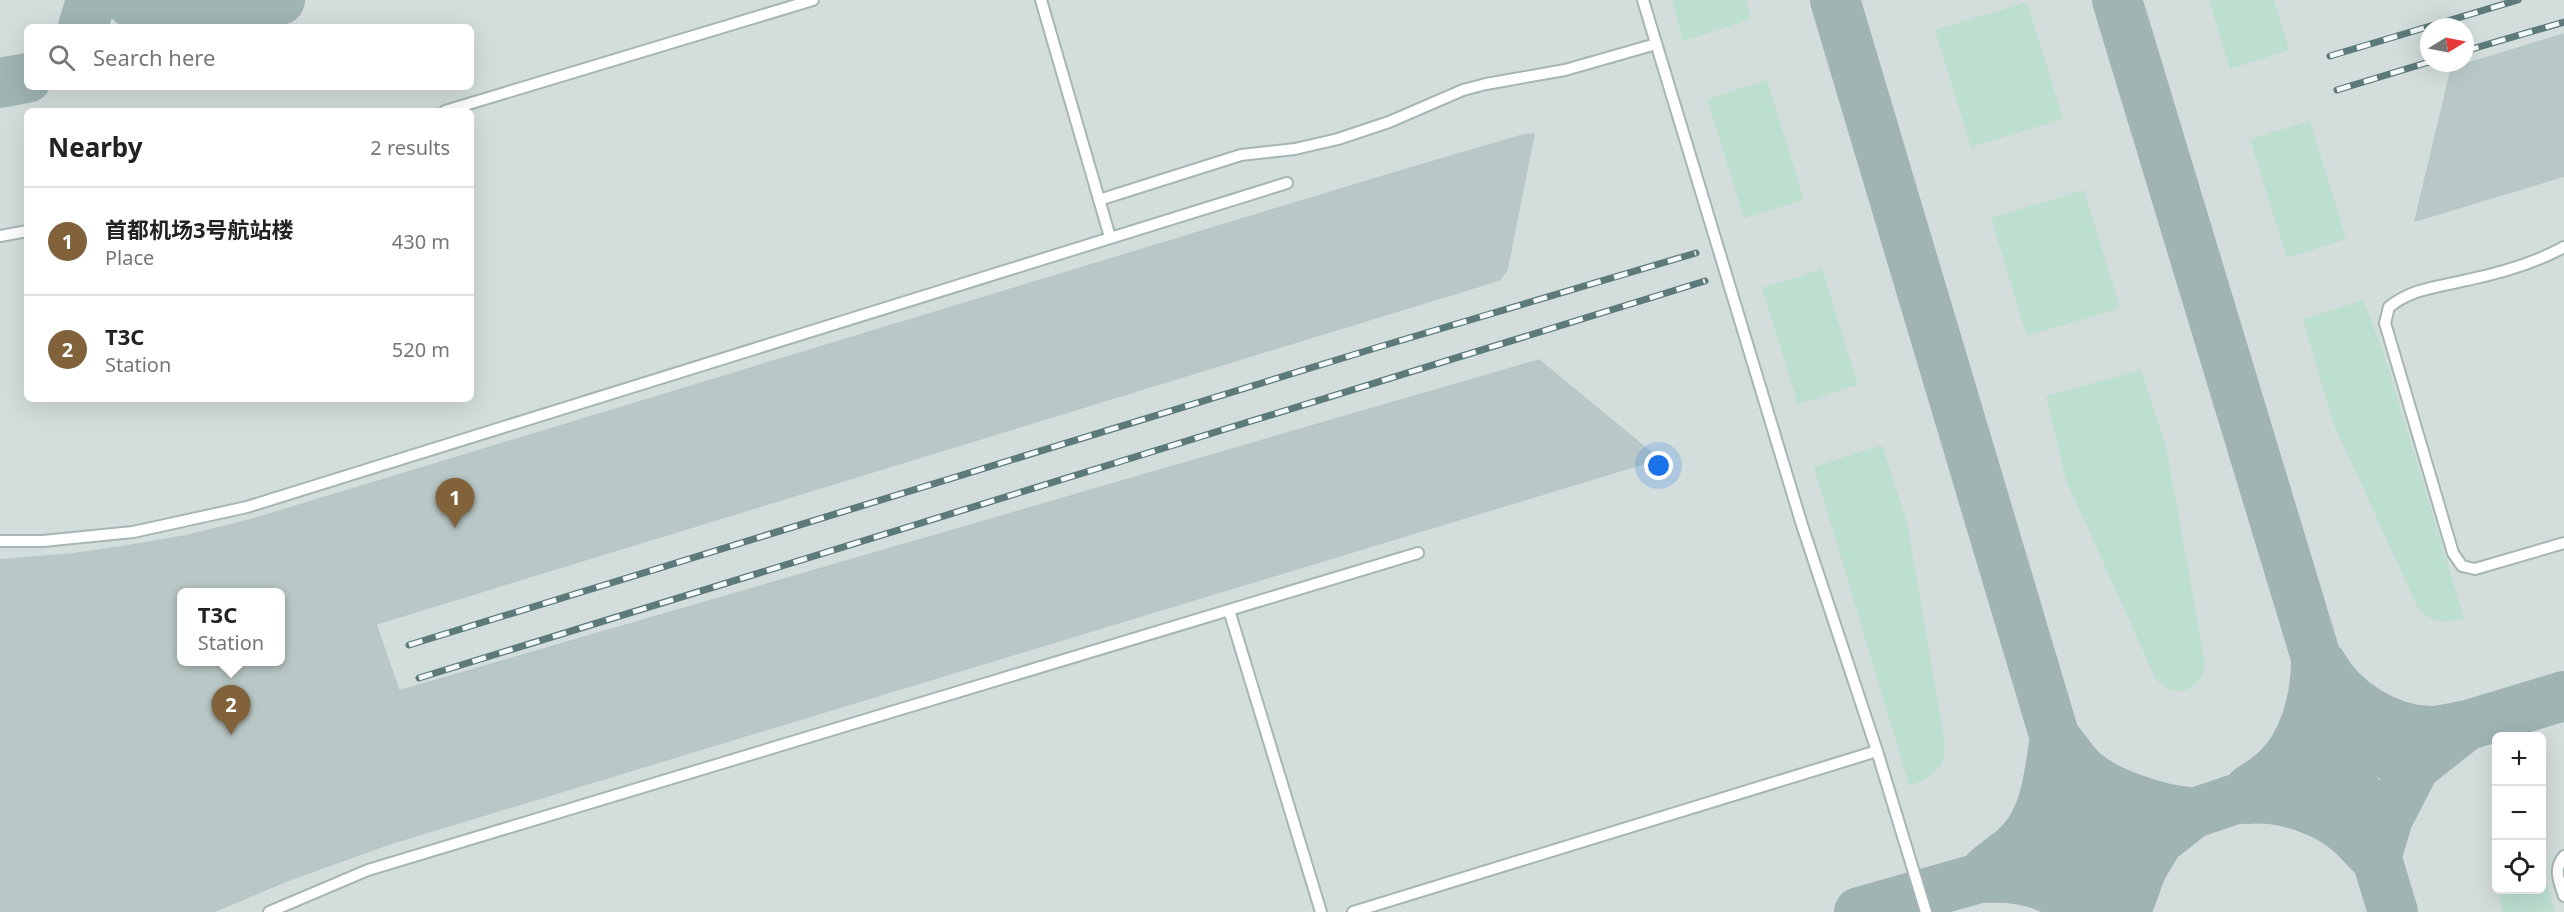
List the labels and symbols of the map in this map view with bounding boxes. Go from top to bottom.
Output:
north arrow [2420,18,2474,72]
your location [1644,451,1673,480]
pin: 1 [436,478,474,528]
pin: 2 [212,686,250,735]

